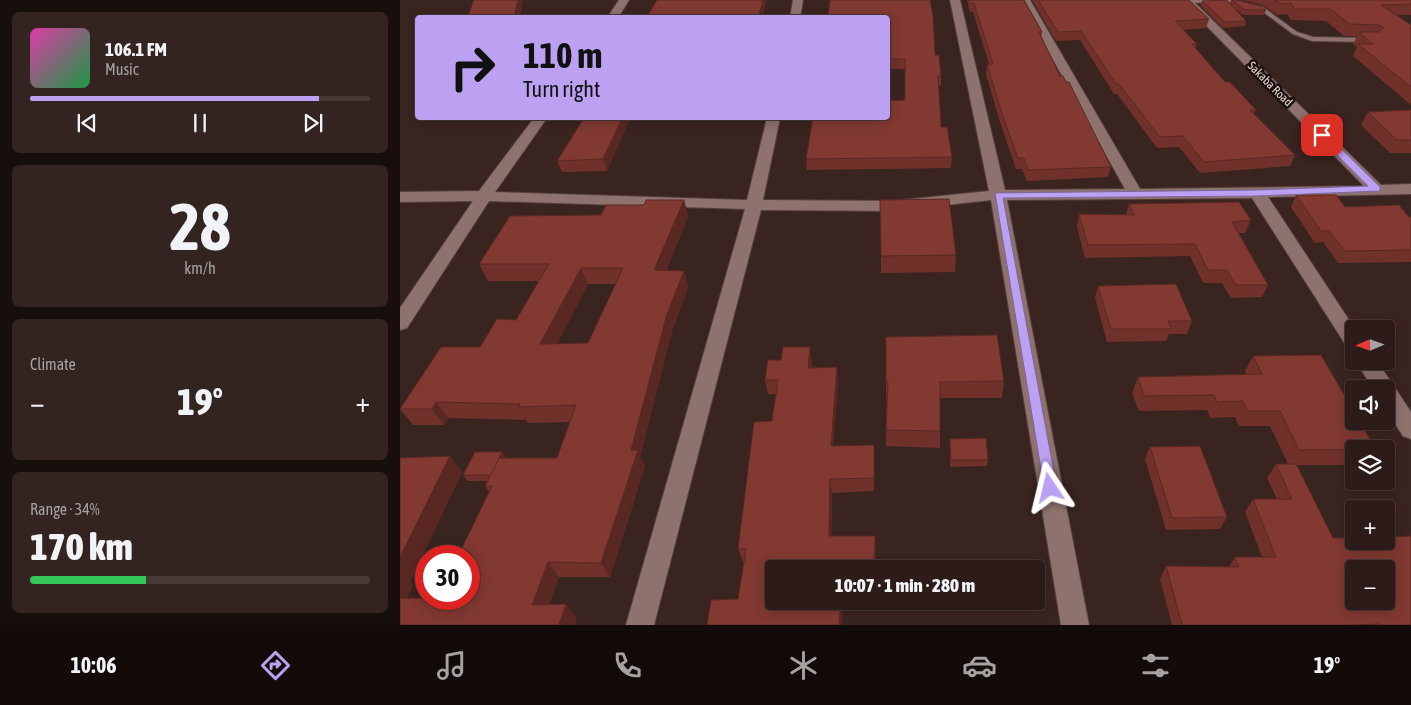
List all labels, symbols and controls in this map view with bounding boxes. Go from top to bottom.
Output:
icon: right [440,35,505,100]
text: 110 m [523,35,602,75]
text: 106.1 FM [105,38,167,60]
street label: Sakaba Road [1245,59,1295,109]
text: Music [105,60,139,78]
text: Turn right [523,76,600,102]
icon: previous [73,109,101,137]
icon: pause [186,109,214,137]
icon: next [299,109,327,137]
pin [1301,114,1343,156]
icon: arrive [1308,121,1336,149]
text: 28 [169,189,231,264]
text: km/h [184,259,216,277]
north arrow [1345,320,1395,370]
map controls [1345,320,1395,610]
text: Climate [30,355,76,373]
text: 19° [177,380,223,423]
button: sound [1345,380,1395,430]
text: − [30,386,45,418]
text: + [355,386,370,418]
button: layers [1345,440,1395,490]
position arrow [1023,461,1075,513]
text: Range · 34% [30,500,100,518]
button: + [1345,500,1395,550]
text: 170 km [30,525,133,568]
speed limit sign: 30 [415,545,480,610]
button: − [1345,560,1395,610]
text: 10:07 · 1 min · 280 m [835,574,975,596]
icon: directions [258,648,293,683]
icon: music [434,648,469,683]
icon: phone [610,648,645,683]
icon: climate [786,648,821,683]
icon: car [962,648,997,683]
icon: filters [1138,648,1173,683]
text: 10:06 [71,652,117,678]
text: 19° [1314,652,1340,678]

